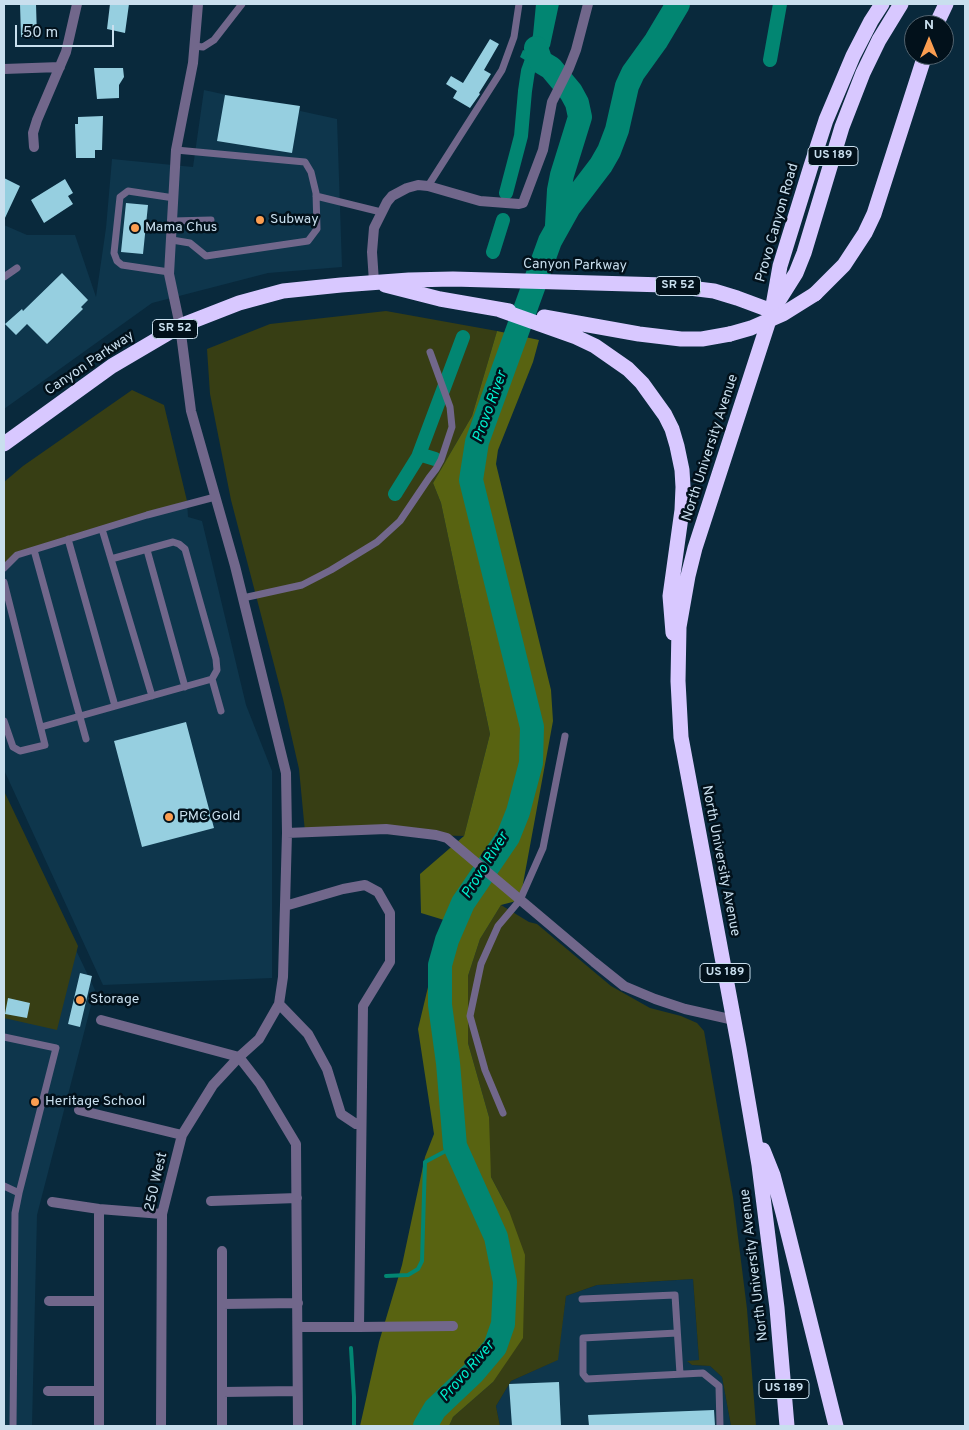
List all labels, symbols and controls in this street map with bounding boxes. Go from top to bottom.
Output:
scale bar [18,15,116,47]
north arrow [904,15,954,65]
text: N [924,17,934,34]
text: 50 m [23,24,58,43]
road number: US 189 [808,146,858,166]
street label: Provo Canyon Road [753,162,803,284]
place label: Subway [270,212,319,228]
marker: Subway [254,214,266,226]
place label: Mama Chus [145,220,217,236]
marker: Mama Chus [129,222,141,234]
street label: Canyon Parkway [523,257,627,275]
road number: SR 52 [656,276,700,296]
road number: SR 52 [152,320,198,338]
street label: Canyon Parkway [42,328,138,400]
water label: Provo River [470,369,512,445]
street label: North University Avenue [679,372,743,524]
street label: North University Avenue [697,784,743,938]
place label: PMC Gold [179,809,240,825]
marker: PMC Gold [163,811,175,823]
water label: Provo River [459,830,513,902]
road number: US 189 [700,964,750,982]
place label: Storage [90,992,139,1008]
marker: Storage [74,994,86,1006]
place label: Heritage School [45,1094,146,1110]
marker: Heritage School [29,1096,41,1108]
street label: 250 West [142,1151,172,1213]
street label: North University Avenue [737,1188,773,1342]
water label: Provo River [437,1338,499,1406]
road number: US 189 [759,1380,809,1398]

